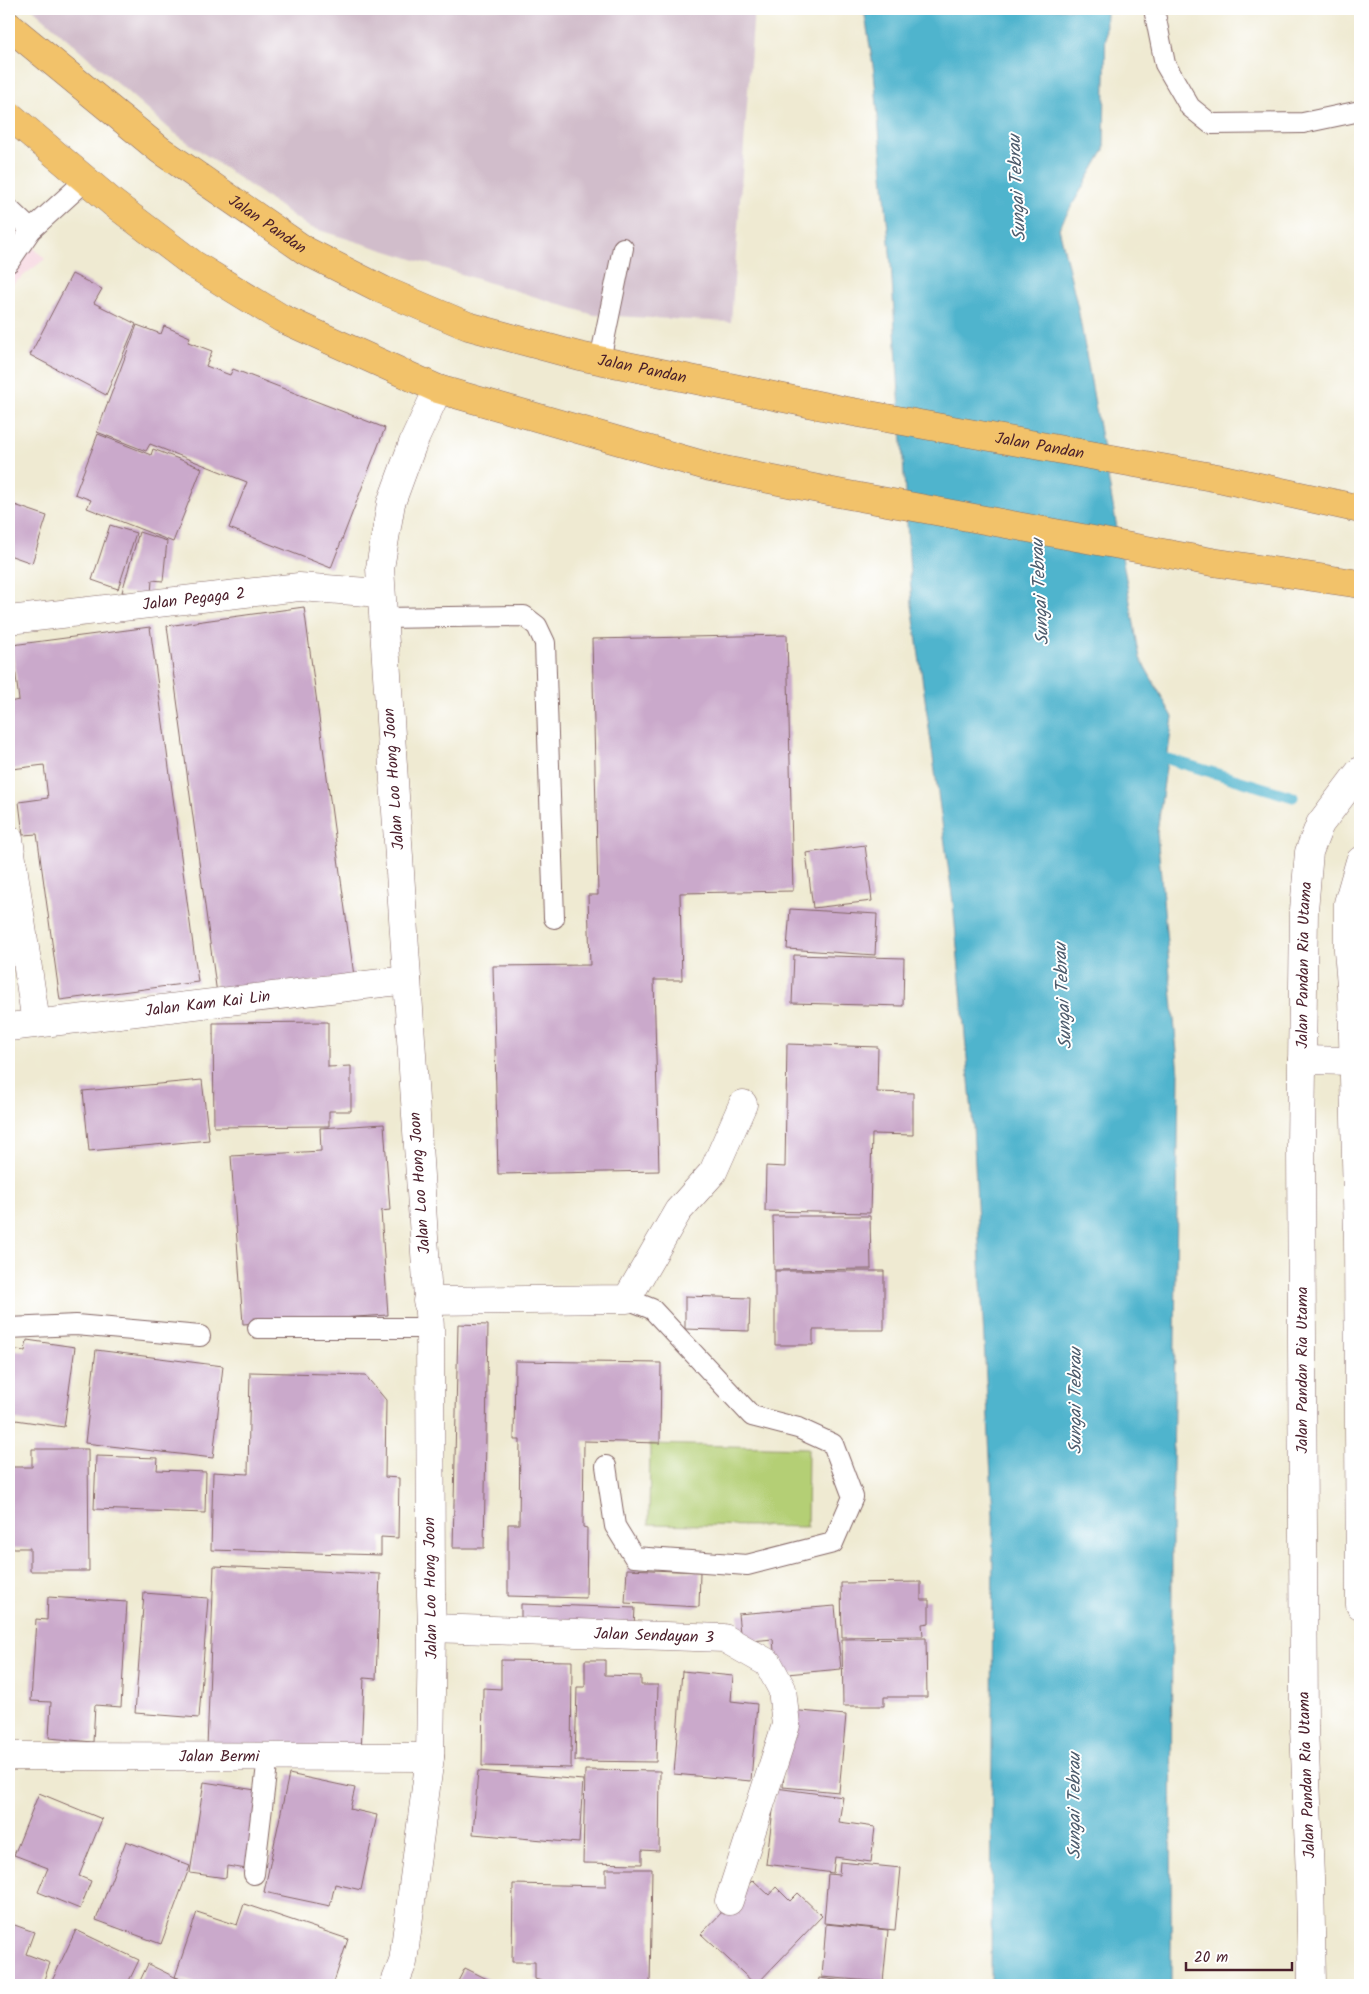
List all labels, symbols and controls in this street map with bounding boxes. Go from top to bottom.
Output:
water label: Sungai Tebrau [1001,132,1035,242]
street label: Jalan Pandan [223,188,312,260]
street label: Jalan Pandan [595,348,689,390]
street label: Jalan Pandan [993,425,1086,466]
water label: Sungai Tebrau [1024,536,1058,646]
street label: Jalan Pegaga 2 [141,581,247,617]
street label: Jalan Loo Hong Joon [377,707,411,851]
street label: Jalan Pandan Ria Utama [1290,881,1319,1049]
water label: Sungai Tebrau [1047,940,1081,1050]
street label: Jalan Kam Kai Lin [144,984,272,1023]
street label: Jalan Loo Hong Joon [403,1111,437,1255]
street label: Jalan Pandan Ria Utama [1290,1286,1315,1454]
water label: Sungai Tebrau [1062,1345,1091,1454]
street label: Jalan Loo Hong Joon [417,1517,445,1659]
street label: Jalan Sendayan 3 [593,1621,714,1650]
street label: Jalan Pandan Ria Utama [1292,1691,1322,1859]
street label: Jalan Bermi [179,1744,261,1769]
water label: Sungai Tebrau [1061,1750,1090,1859]
scale bar [1186,1939,1293,1971]
text: 20 m [1194,1946,1228,1970]

